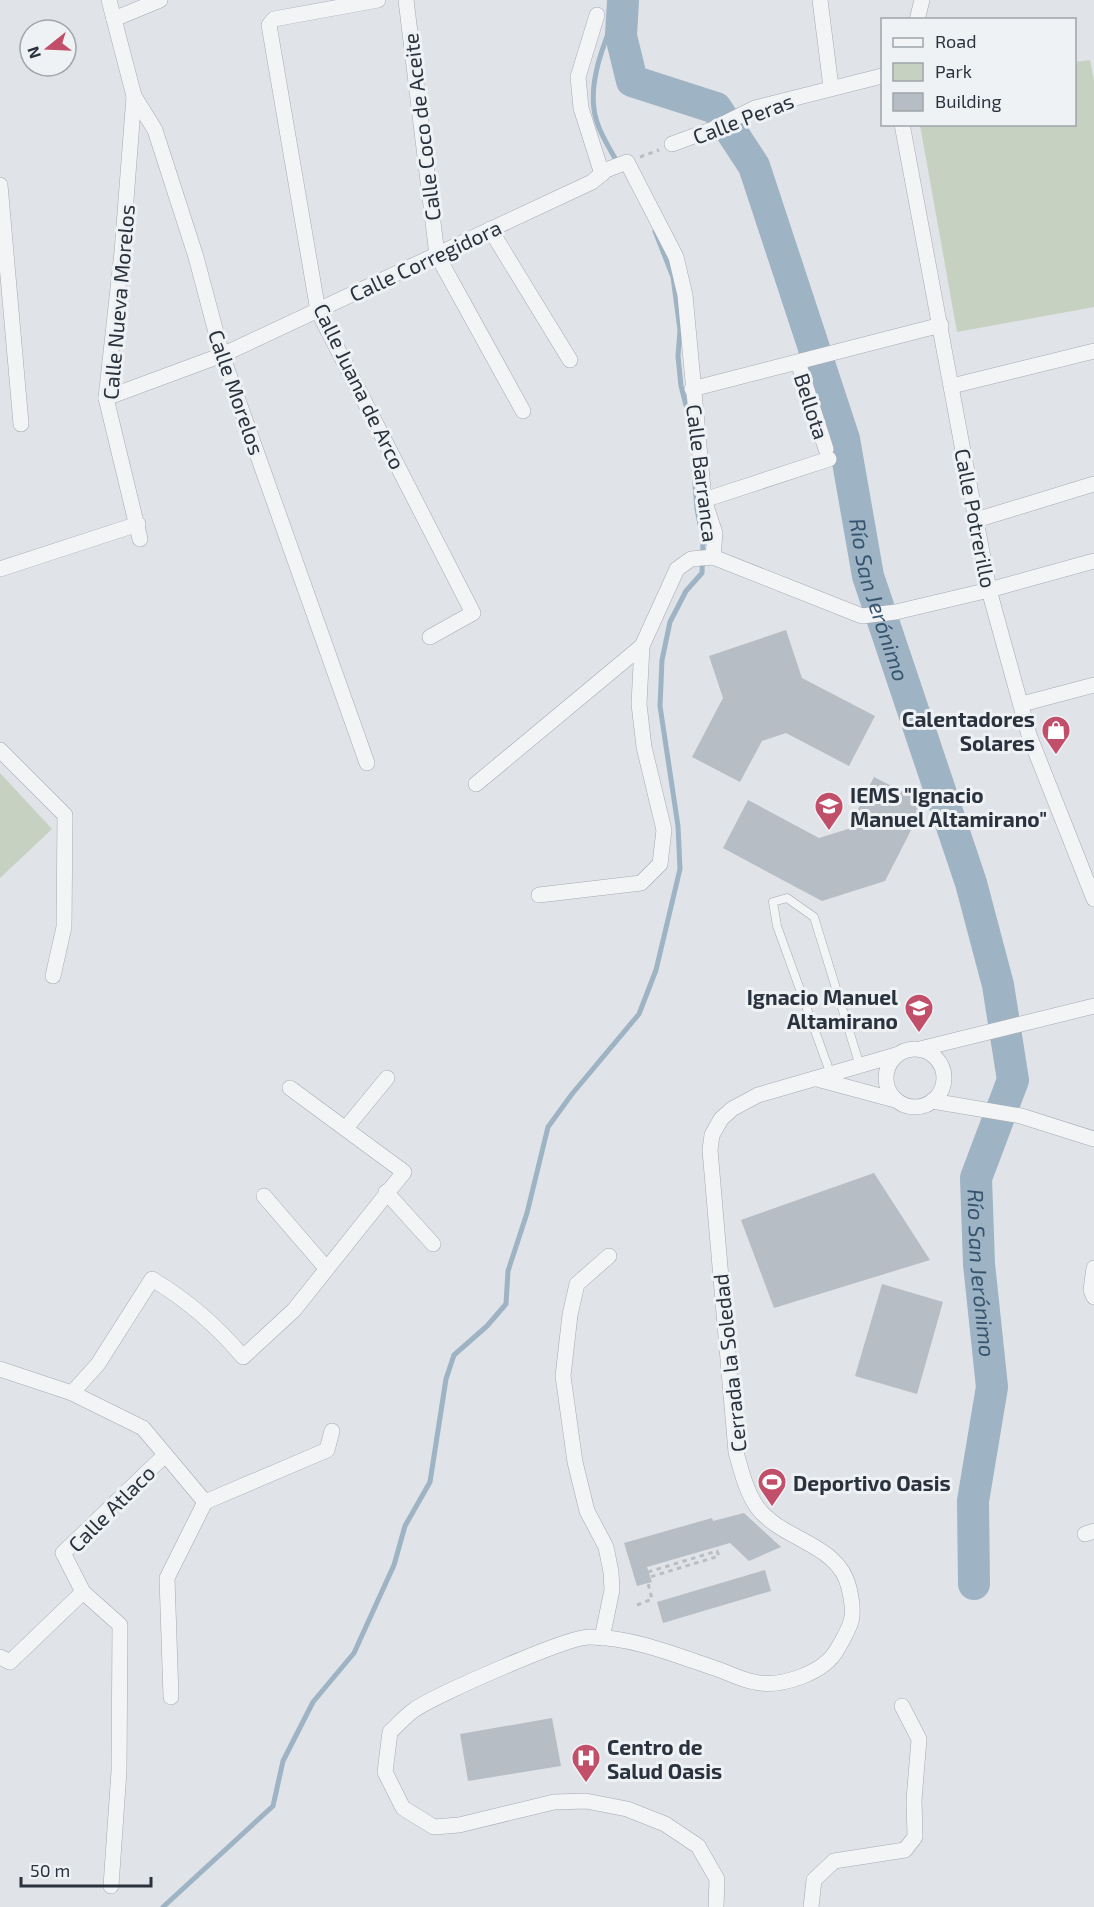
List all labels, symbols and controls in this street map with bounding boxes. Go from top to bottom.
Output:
north arrow [18,18,78,78]
legend [881,18,1076,126]
text: Road [935,30,976,52]
street label: Calle Coco de Aceite [397,32,445,222]
text: N [22,44,44,61]
text: Park [935,60,972,82]
street label: Calle Peras [689,87,797,149]
text: Building [935,90,1002,112]
street label: Calle Nueva Morelos [97,203,139,401]
street label: Calle Corregidora [345,214,505,306]
street label: Calle Juana de Arco [309,299,411,473]
street label: Calle Morelos [204,326,270,458]
street label: Bellota [790,370,834,442]
street label: Calle Barranca [682,403,724,543]
street label: Calle Potrerillo [950,446,1002,590]
water label: Río San Jerónimo [845,516,915,684]
place label: Calentadores Solares [902,706,1035,755]
shop icon: Calentadores Solares [1040,714,1072,756]
place label: IEMS "Ignacio Manuel Altamirano" [850,782,1047,831]
school or university icon: IEMS "Ignacio Manuel Altamirano" [813,790,845,832]
place label: Ignacio Manuel Altamirano [747,984,898,1033]
school or university icon: Ignacio Manuel Altamirano [903,992,935,1034]
water label: Río San Jerónimo [963,1189,1002,1358]
street label: Cerrada la Soledad [707,1273,751,1453]
street label: Calle Atlaco [63,1460,159,1556]
sports icon: Deportivo Oasis [756,1466,788,1508]
place label: Deportivo Oasis [793,1470,951,1495]
place label: Centro de Salud Oasis [607,1734,722,1783]
hospital icon: Centro de Salud Oasis [570,1742,602,1784]
scale bar [21,1850,152,1888]
text: 50 m [30,1859,70,1881]

